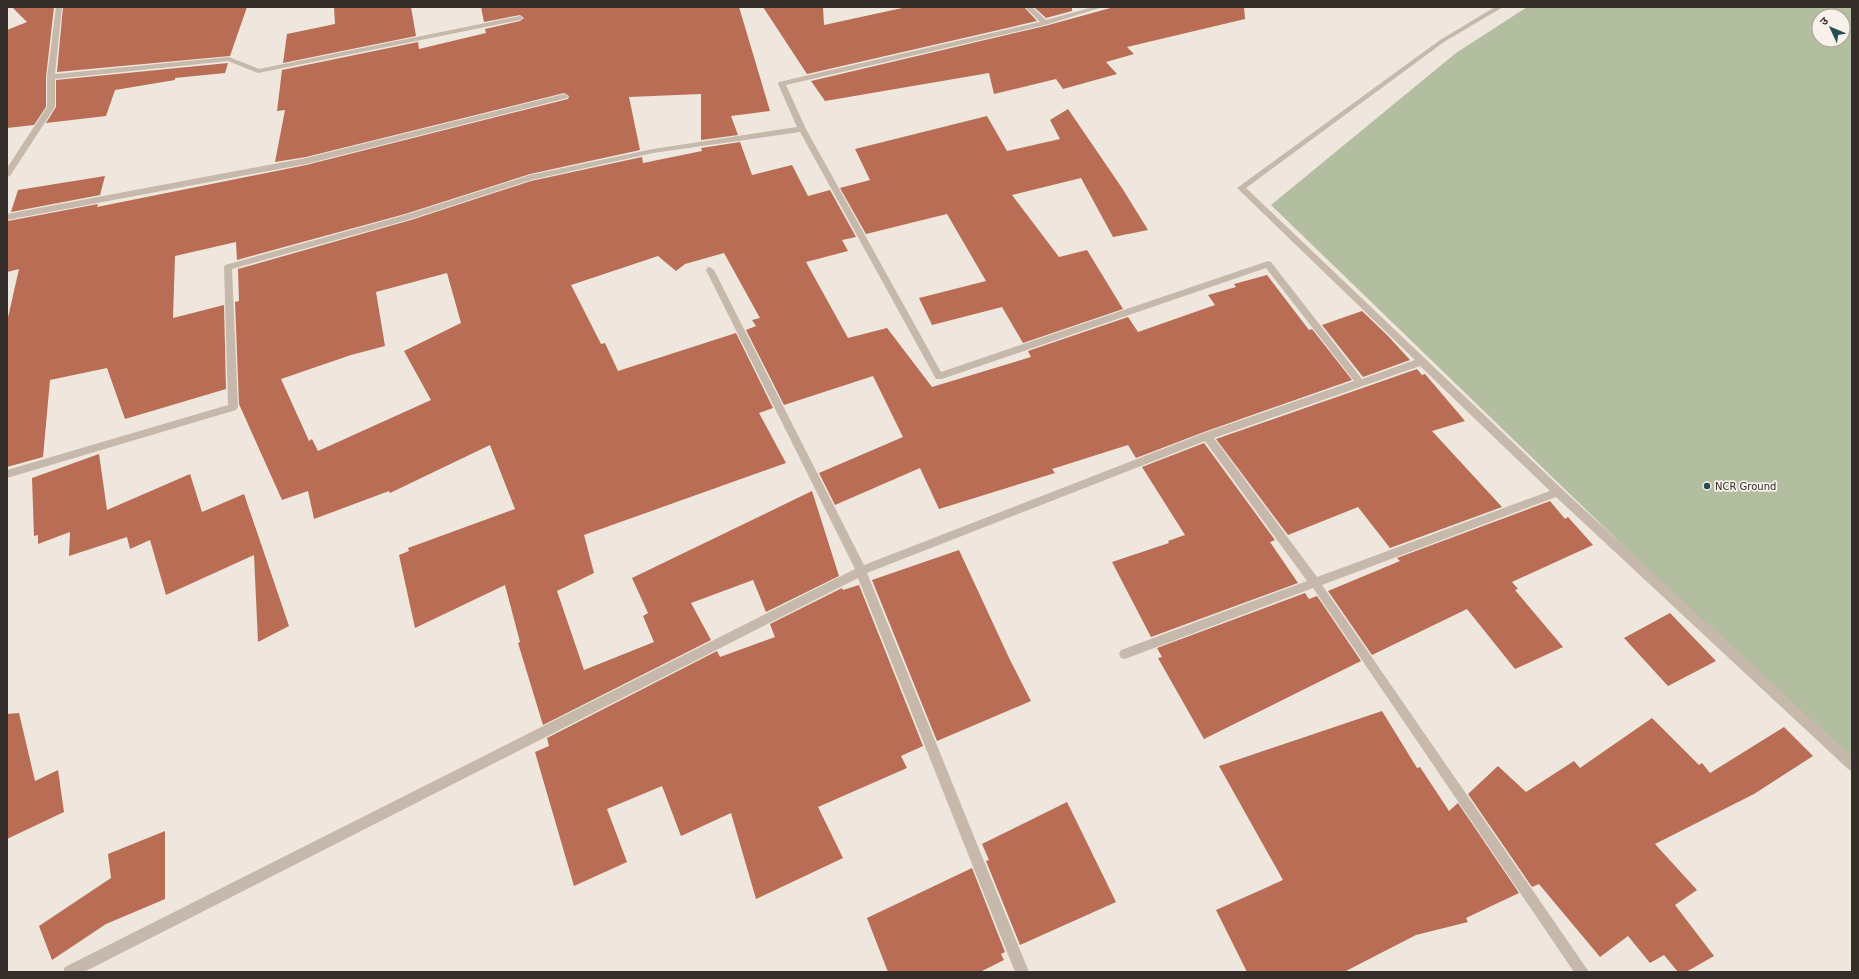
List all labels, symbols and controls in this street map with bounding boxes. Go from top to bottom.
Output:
north arrow [1811,8,1851,48]
text: उ [1817,14,1831,28]
marker: NCR Ground [1702,481,1712,491]
place label: NCR Ground [1715,481,1776,492]

